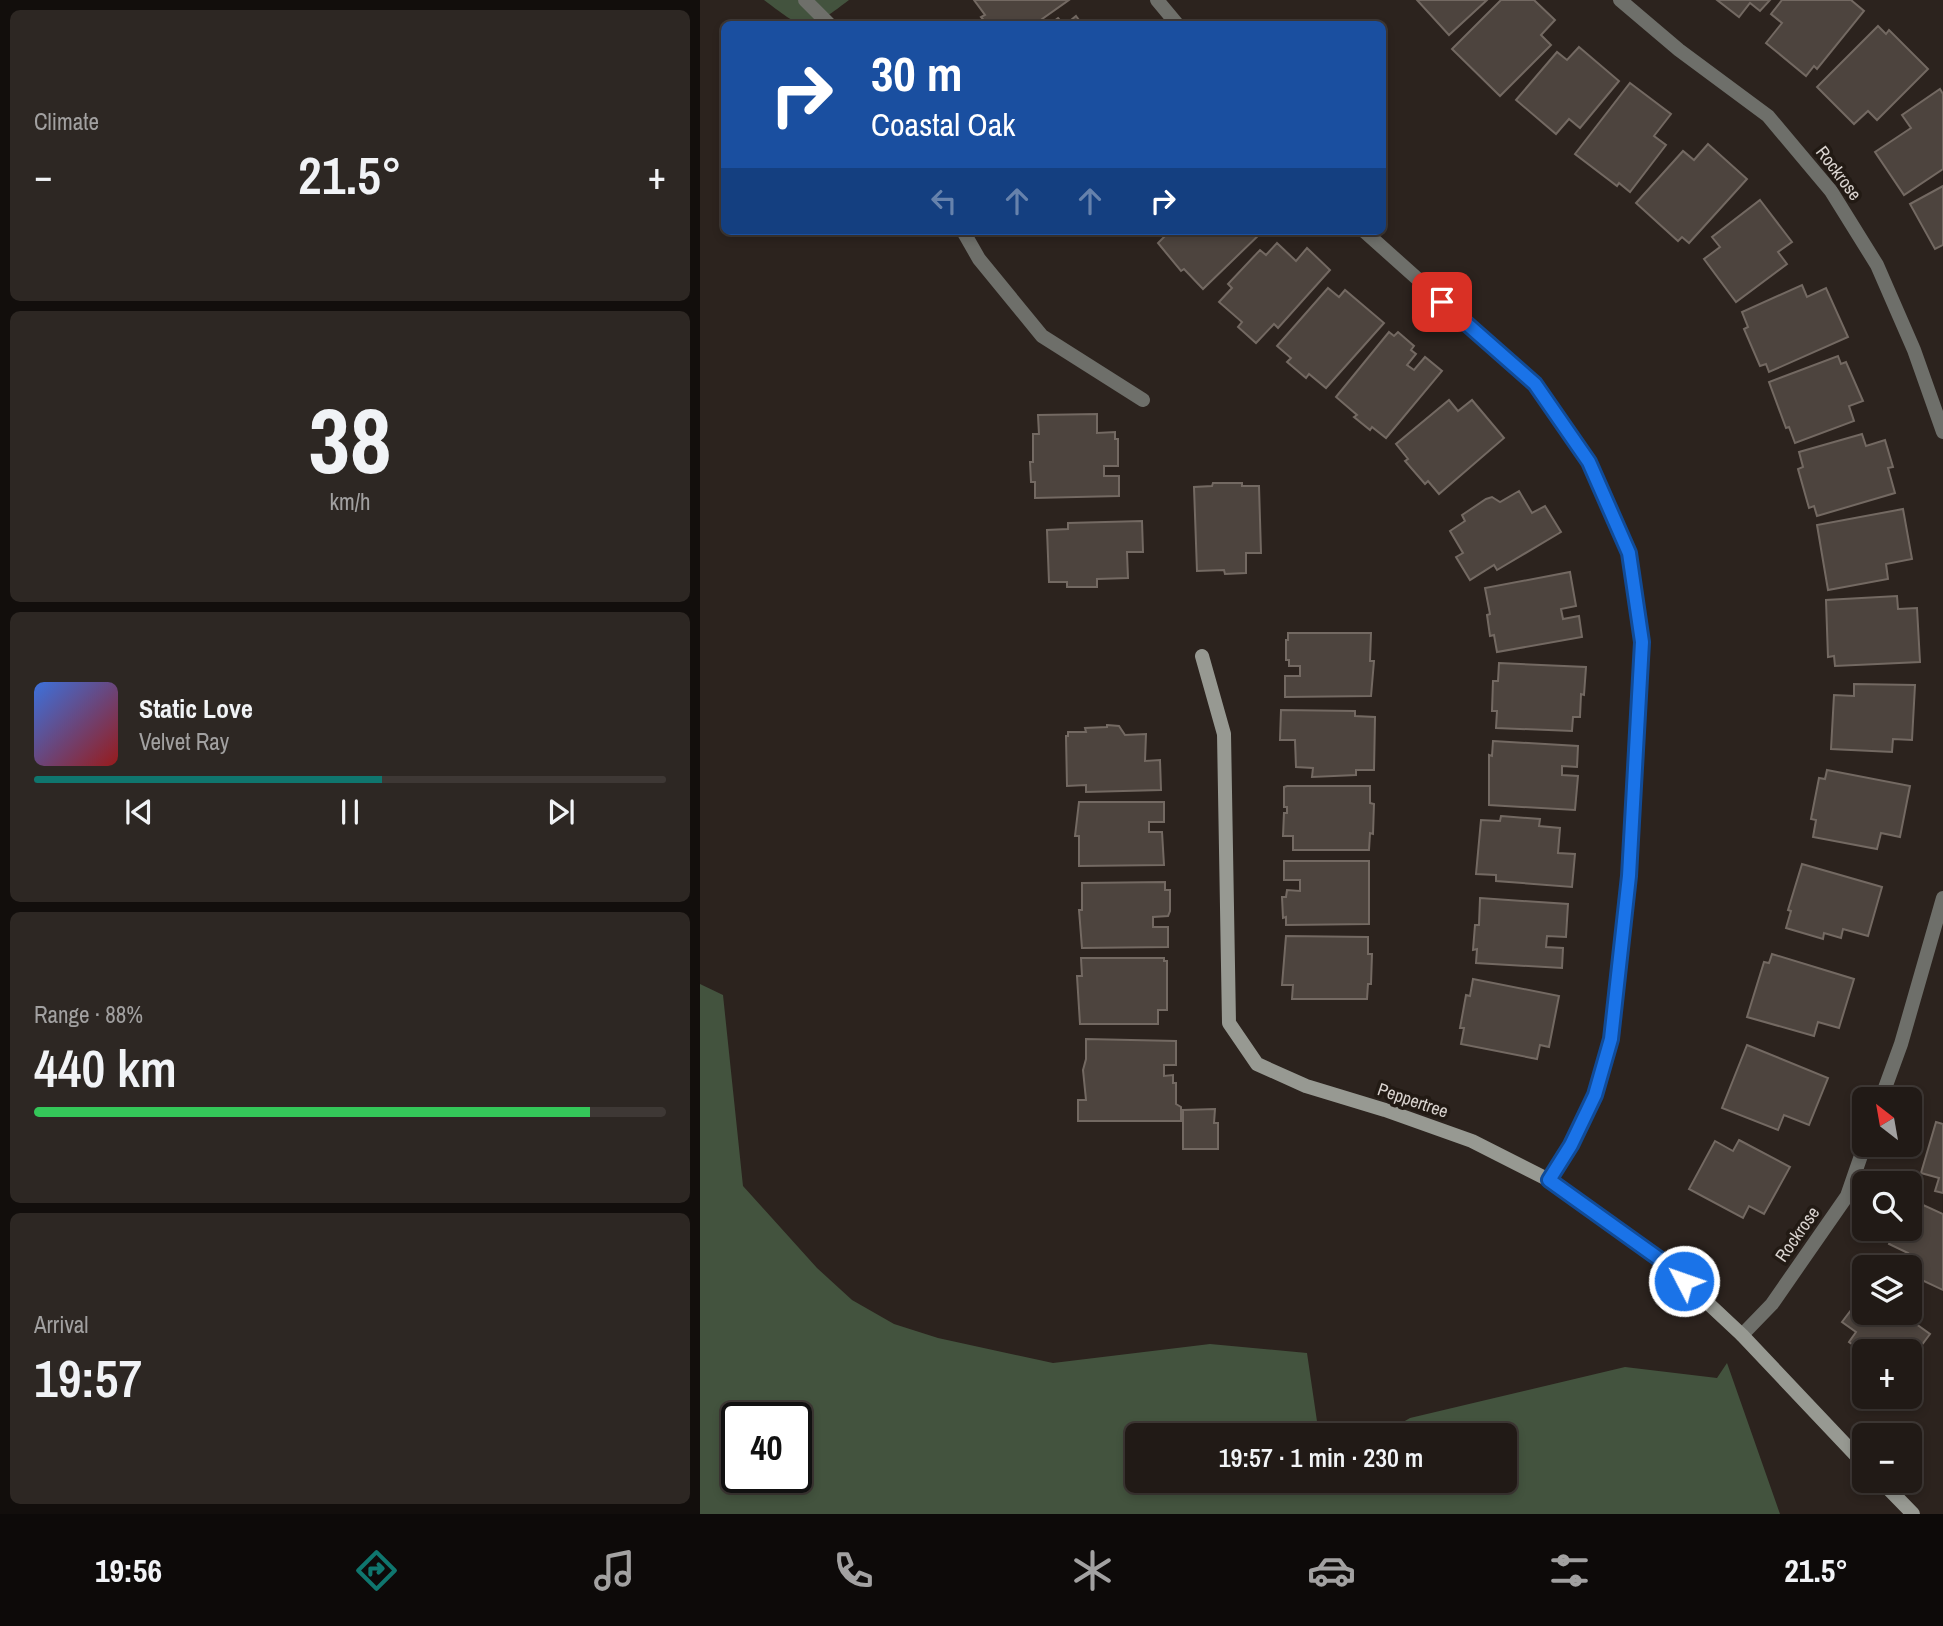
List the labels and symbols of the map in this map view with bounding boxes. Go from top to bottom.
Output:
street label: Rockrose [1810,141,1868,205]
pin [1412,272,1472,332]
street label: Peppertree [1374,1076,1452,1124]
north arrow [1852,1087,1922,1157]
street label: Rockrose [1769,1201,1825,1267]
position arrow [1647,1244,1721,1318]
speed limit sign: 40 [721,1402,812,1493]

